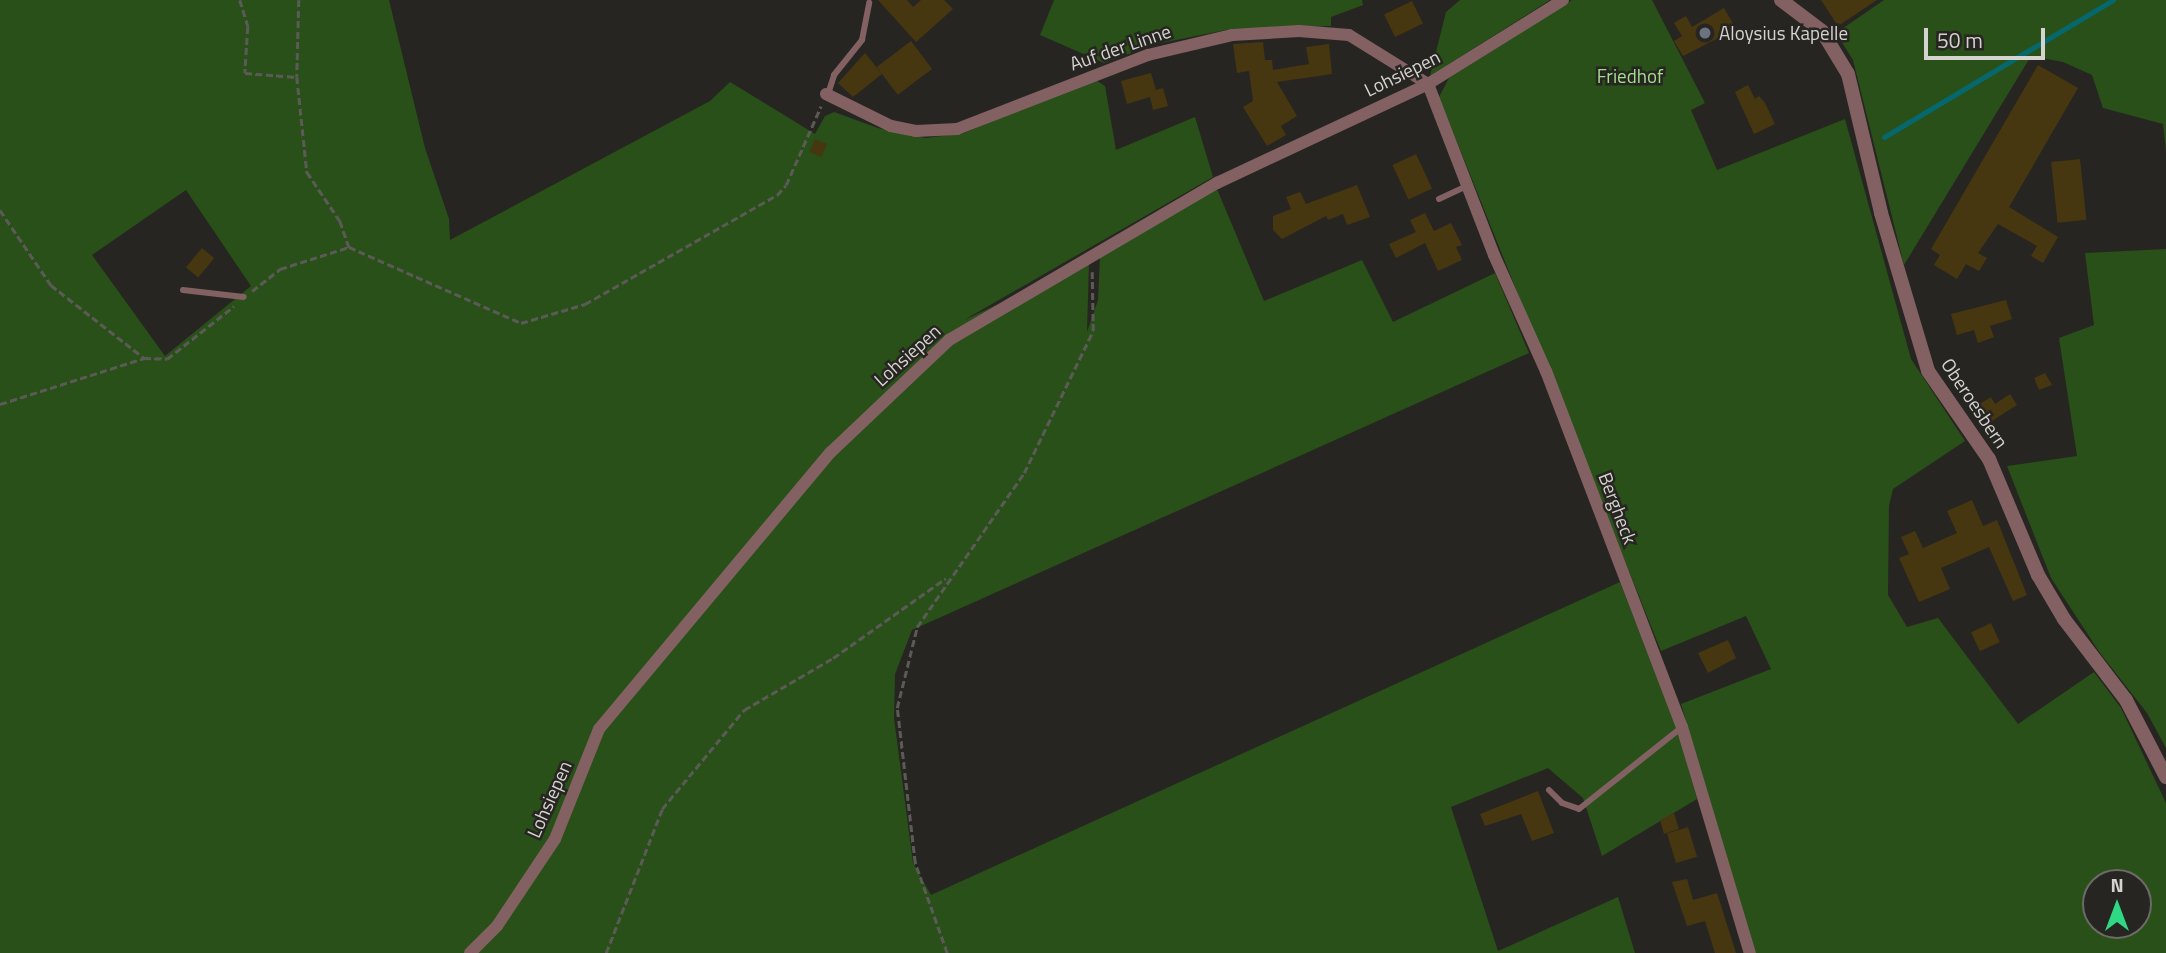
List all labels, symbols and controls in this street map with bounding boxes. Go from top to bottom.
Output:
scale bar [1928,14,2049,58]
street label: Auf der Linne [1066,19,1174,75]
place label: Aloysius Kapelle [1719,22,1848,44]
text: 50 m [1937,24,1983,56]
marker: Aloysius Kapelle [1697,25,1713,41]
street label: Lohsiepen [1360,45,1444,101]
park label: Friedhof [1597,65,1663,87]
street label: Lohsiepen [869,319,945,391]
street label: Oberoesbern [1937,354,2013,452]
street label: Bergheck [1594,469,1642,547]
street label: Lohsiepen [522,757,576,841]
north arrow [2082,869,2152,939]
text: N [2110,870,2124,899]

